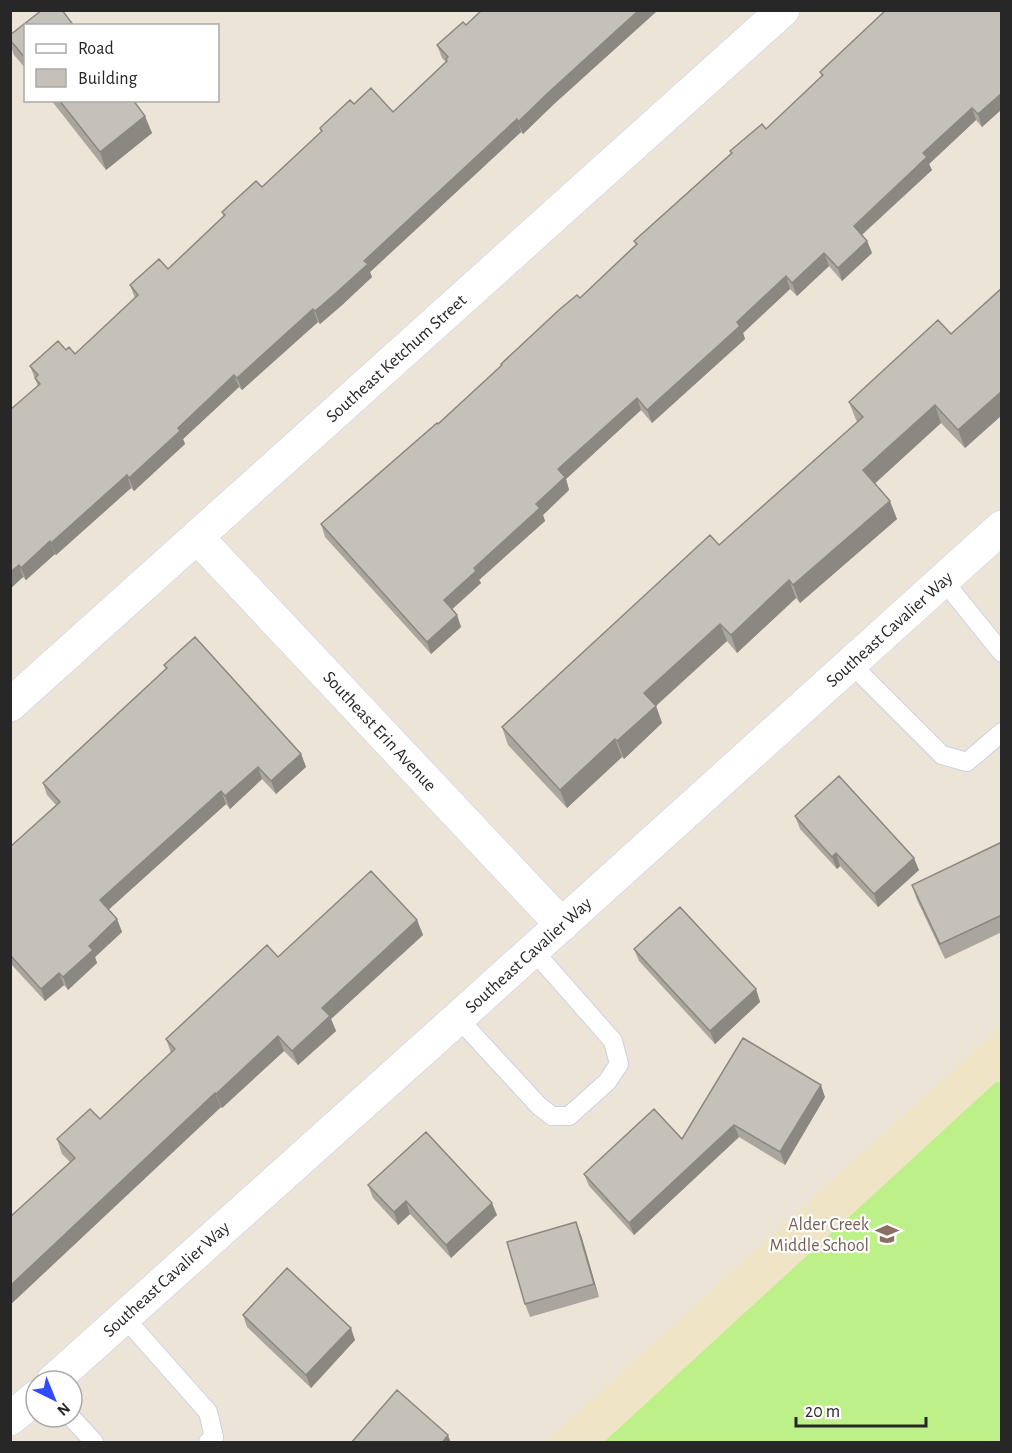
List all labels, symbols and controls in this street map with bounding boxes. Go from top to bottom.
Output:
legend [24,24,219,102]
text: Road [78,40,114,58]
text: Building [78,70,138,88]
street label: Southeast Ketchum Street [323,291,470,426]
street label: Southeast Cavalier Way [823,568,957,691]
street label: Southeast Erin Avenue [319,668,439,795]
street label: Southeast Cavalier Way [462,894,596,1017]
place label: Alder Creek Middle School [770,1216,870,1255]
street label: Southeast Cavalier Way [100,1218,234,1341]
school or university icon: Alder Creek Middle School [874,1221,900,1247]
north arrow [24,1369,84,1429]
scale bar [796,1390,926,1428]
text: N [54,1400,73,1419]
text: 20 m [805,1403,840,1421]

